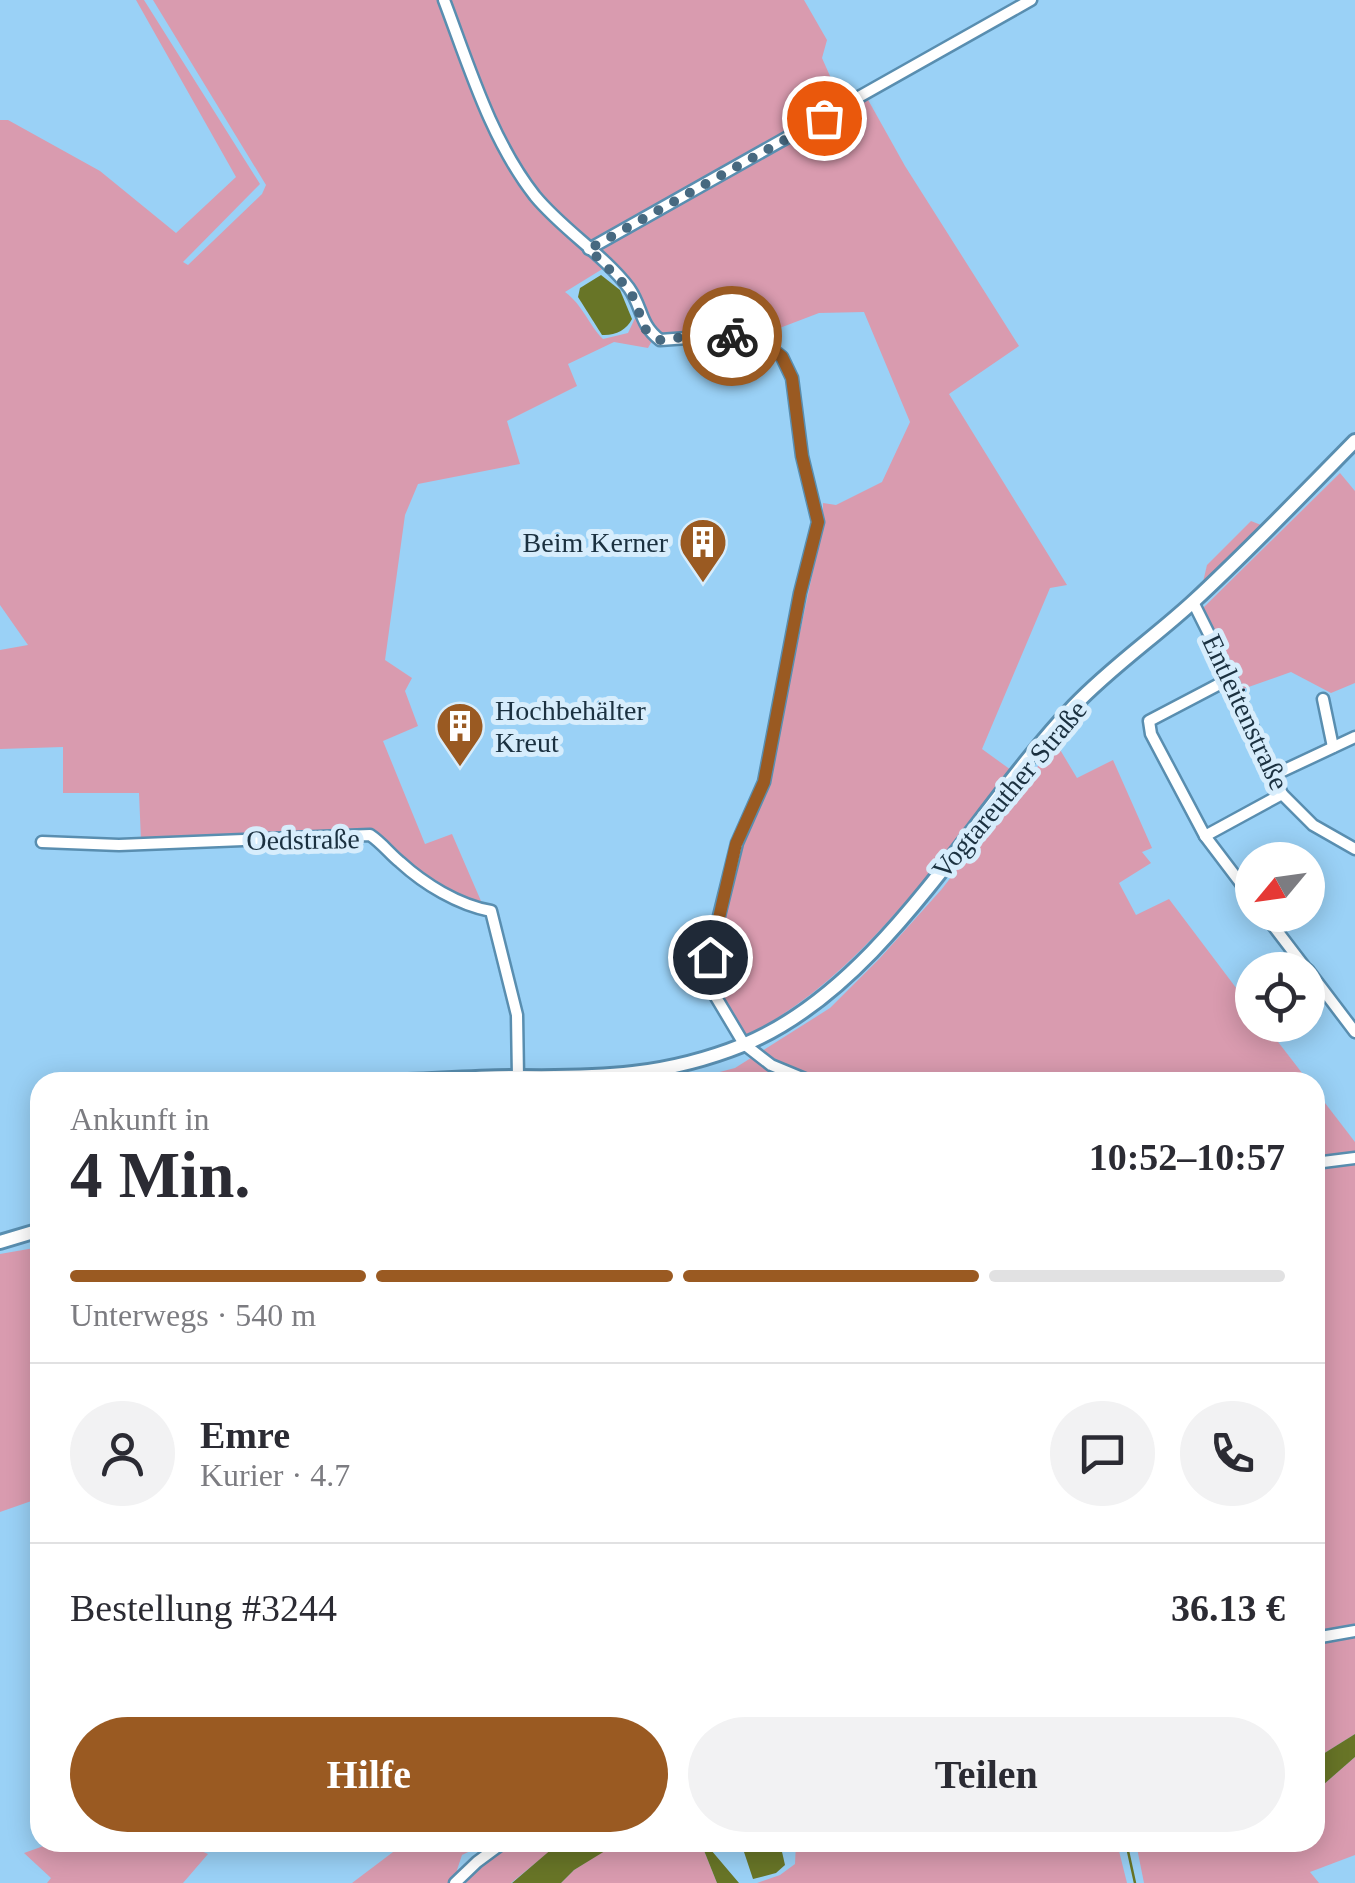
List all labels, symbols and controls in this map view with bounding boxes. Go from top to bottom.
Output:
pin [782,76,867,161]
icon: bag [797,91,852,146]
courier [682,286,782,386]
icon: bike [705,309,760,364]
building icon: Beim Kerner [677,516,729,584]
place label: Beim Kerner [523,527,669,558]
street label: Entleitenstraße [1196,630,1295,795]
street label: Vogtareuther Straße [926,694,1093,885]
place label: Hochbehälter Kreut [495,695,646,758]
building icon: Hochbehälter Kreut [434,700,486,768]
street label: Oedstraße [246,823,360,856]
north arrow [1235,842,1325,932]
map controls [1235,842,1325,1042]
pin [668,915,753,1000]
icon: home [683,930,738,985]
button: locate [1235,952,1325,1042]
text: Ankunft in [70,1101,210,1137]
text: 10:52–10:57 [1089,1136,1285,1178]
text: 4 Min. [70,1139,251,1211]
text: Unterwegs · 540 m [70,1297,316,1333]
button: person [70,1401,175,1506]
button: chat [1050,1401,1155,1506]
button: phone [1180,1401,1285,1506]
text: Emre [200,1414,290,1456]
text: Kurier · 4.7 [200,1457,350,1493]
text: Bestellung #3244 [70,1587,337,1629]
text: 36.13 € [1171,1587,1285,1629]
button: Hilfe [70,1717,668,1832]
button: Teilen [688,1717,1285,1832]

